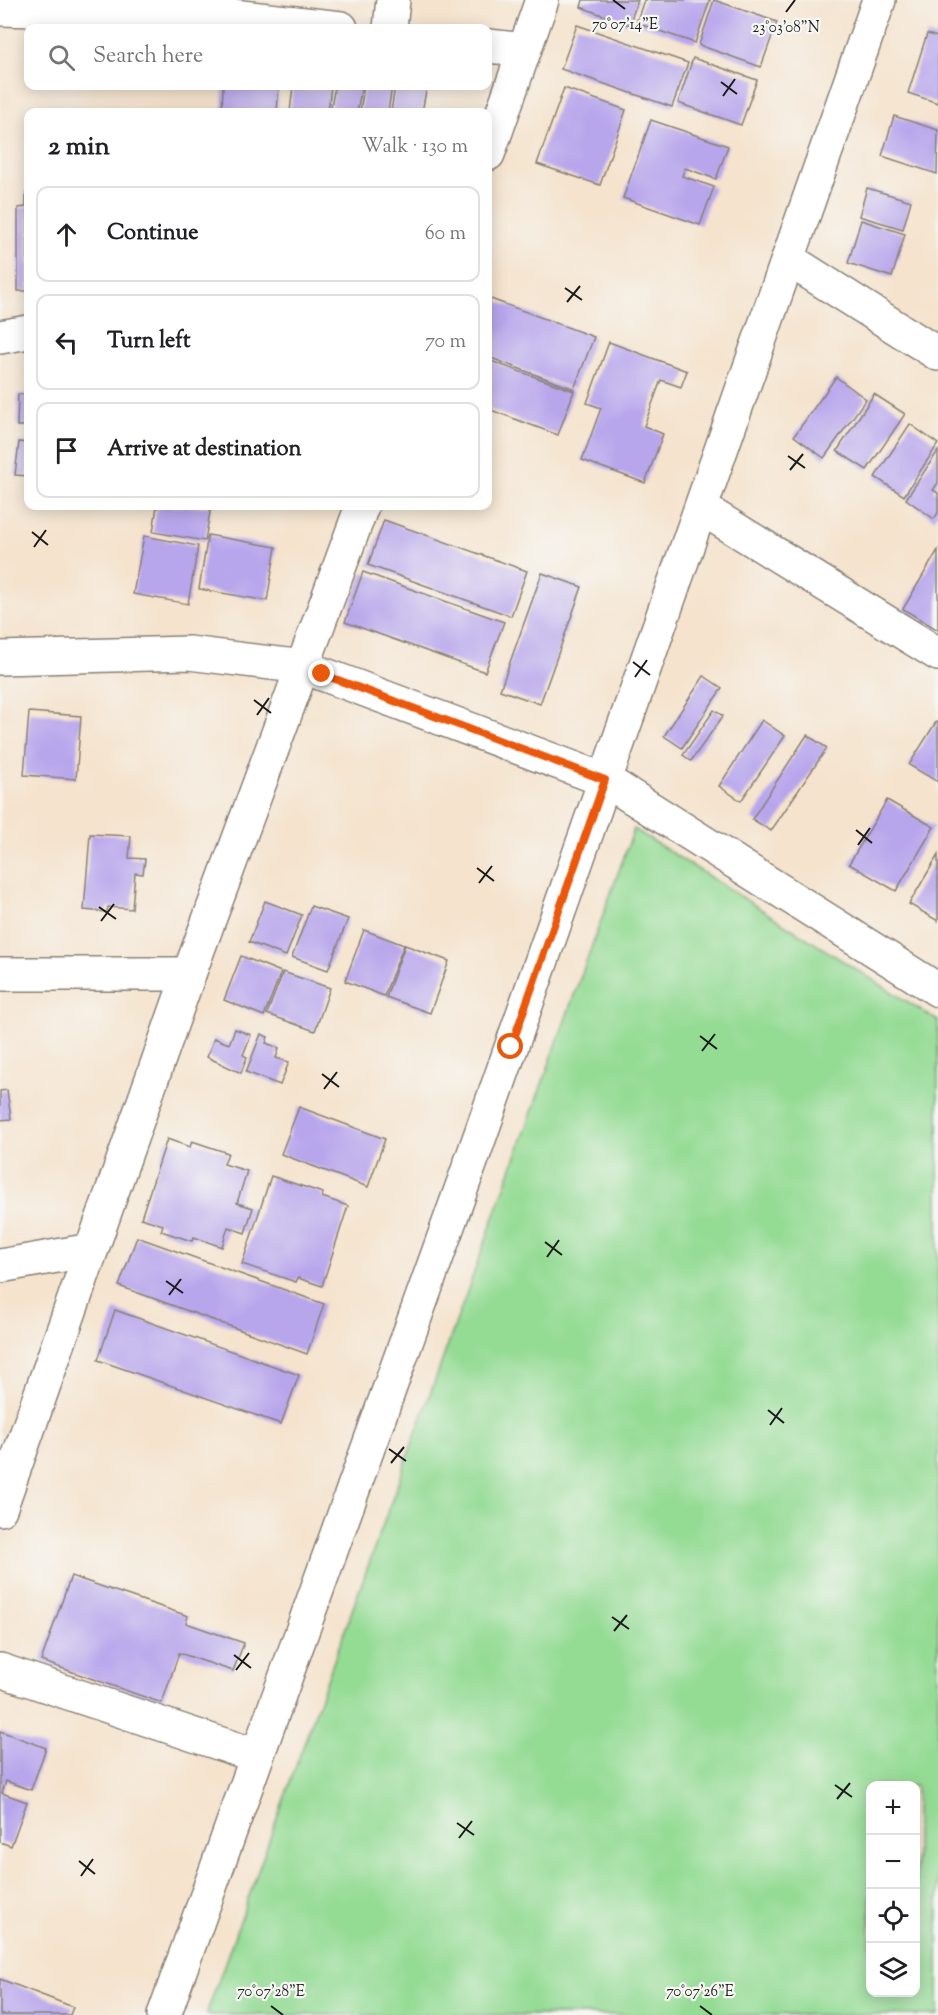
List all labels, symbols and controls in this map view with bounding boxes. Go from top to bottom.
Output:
text: 70°07'14"E [592,15,658,36]
text: 23°03'08"N [752,18,820,39]
search box [24,24,492,90]
icon: search [45,41,78,74]
text: Search here [93,41,203,73]
text: 2 min [48,129,110,166]
text: Walk · 130 m [361,133,468,162]
icon: ahead [50,218,83,251]
text: Continue [107,218,198,250]
text: 60 m [425,220,466,249]
icon: left [50,326,83,359]
text: Turn left [107,326,190,358]
text: 70 m [425,328,466,357]
icon: arrive [50,434,83,467]
text: Arrive at destination [107,434,302,466]
route end [308,660,334,686]
route start [497,1033,523,1059]
map controls [866,1781,920,1997]
button: + [866,1781,920,1835]
button: − [866,1835,920,1889]
button: locate [866,1889,920,1943]
button: layers [866,1943,920,1997]
text: 70°07'28"E [237,1982,305,2003]
text: 70°07'26"E [666,1982,734,2003]

